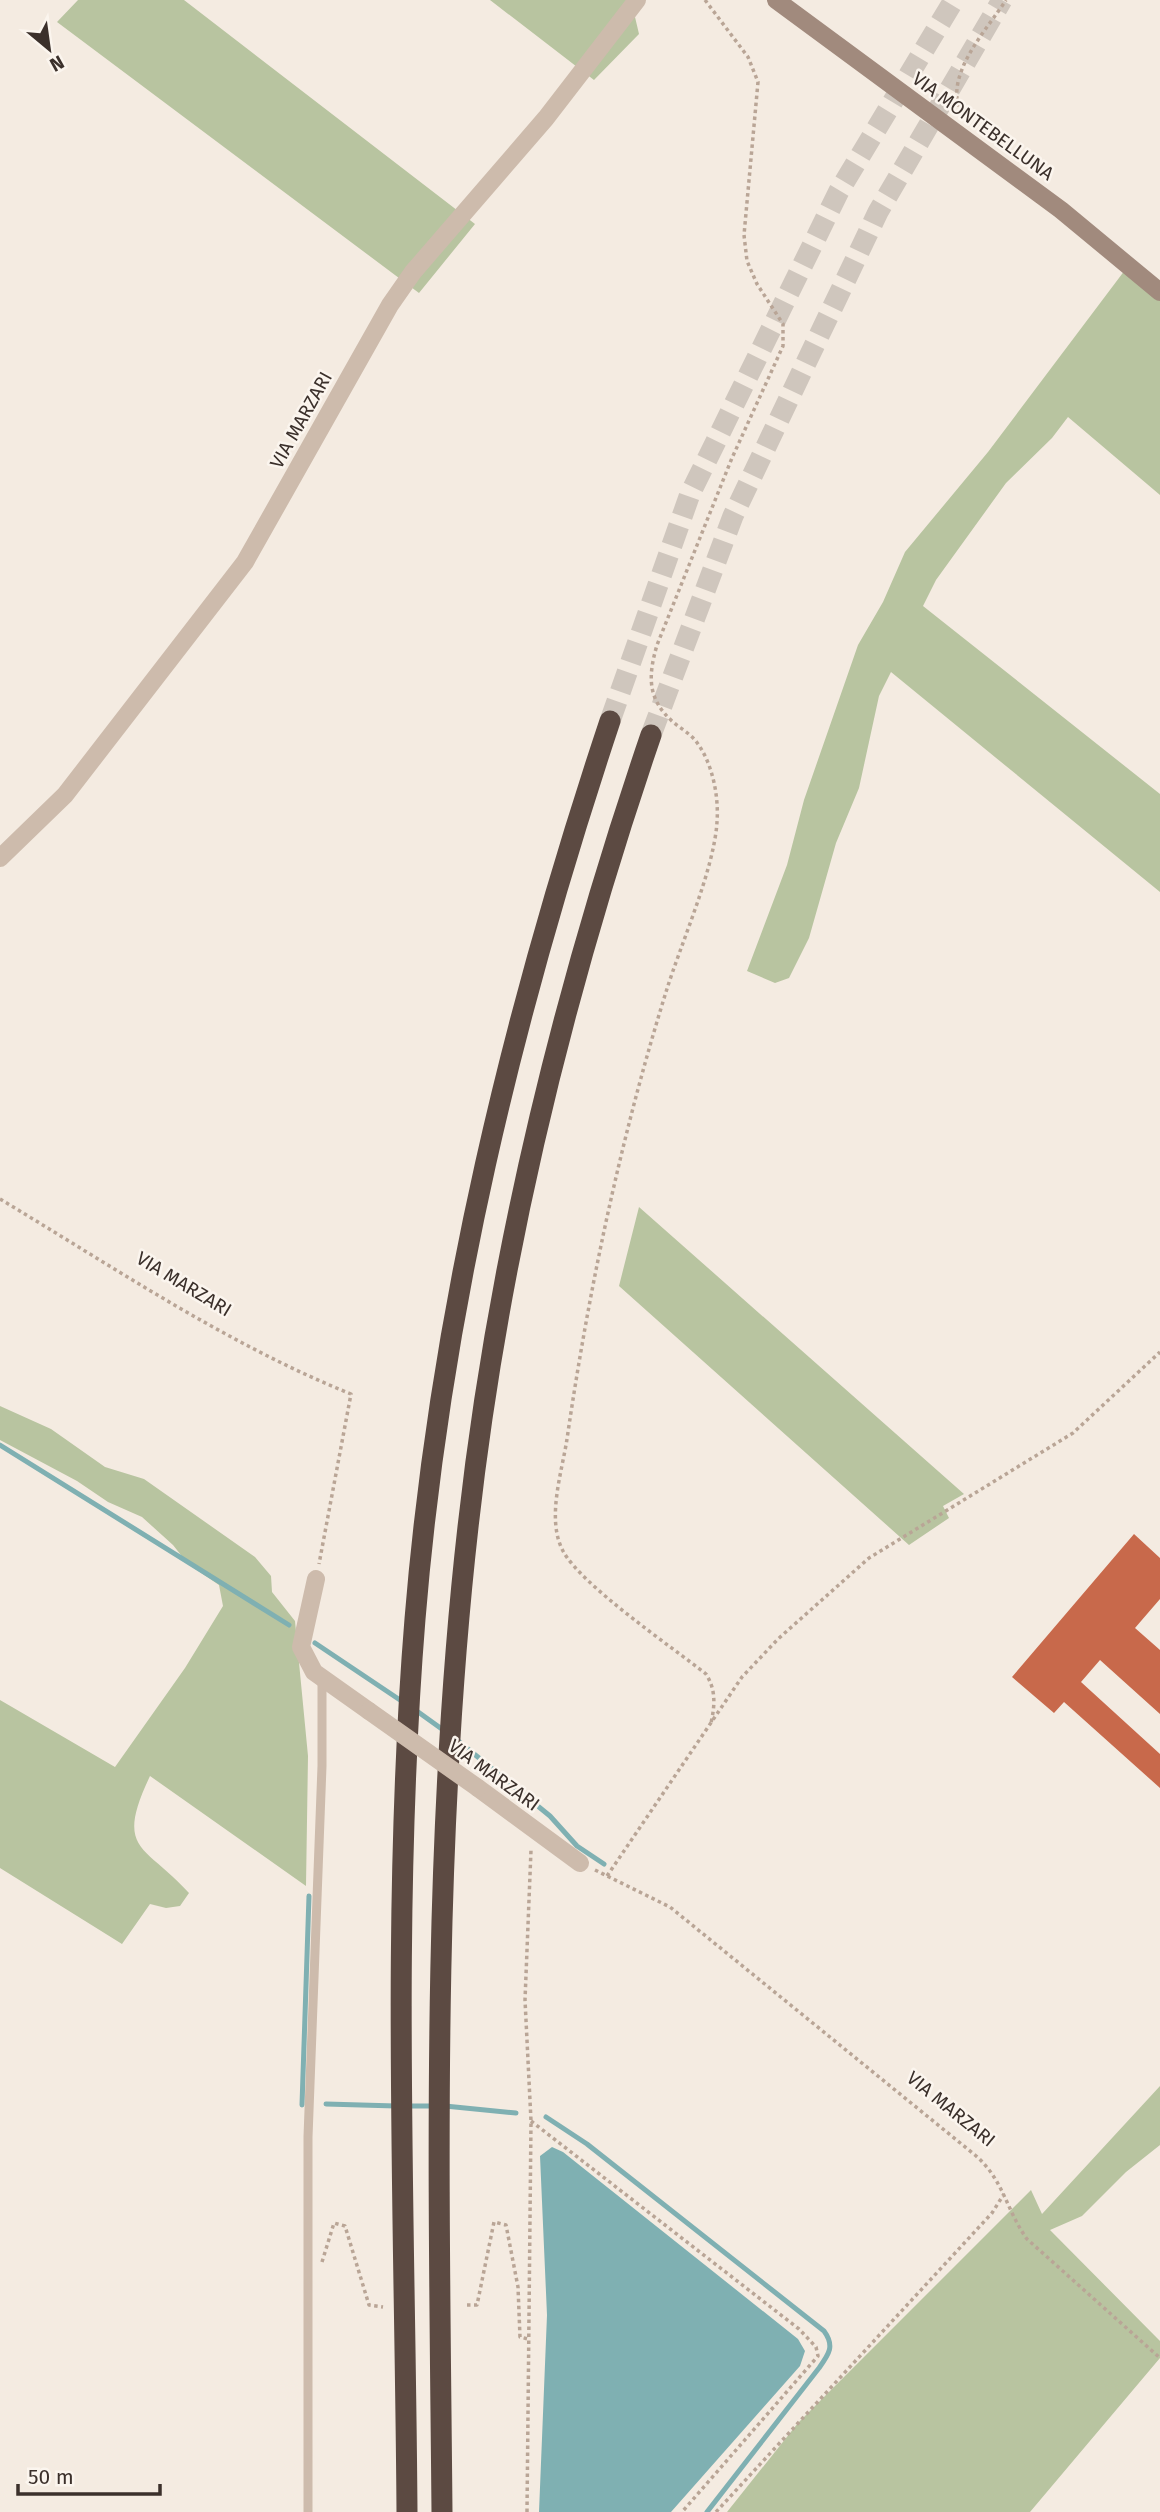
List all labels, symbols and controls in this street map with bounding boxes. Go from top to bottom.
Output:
north arrow [14,14,84,84]
text: N [46,50,68,77]
street label: VIA MONTEBELLUNA [908,67,1058,185]
street label: VIA MARZARI [265,368,337,472]
street label: VIA MARZARI [132,1247,236,1321]
street label: VIA MARZARI [444,1734,544,1816]
street label: VIA MARZARI [902,2066,1000,2152]
scale bar [18,2452,159,2496]
text: 50 m [28,2464,74,2490]

